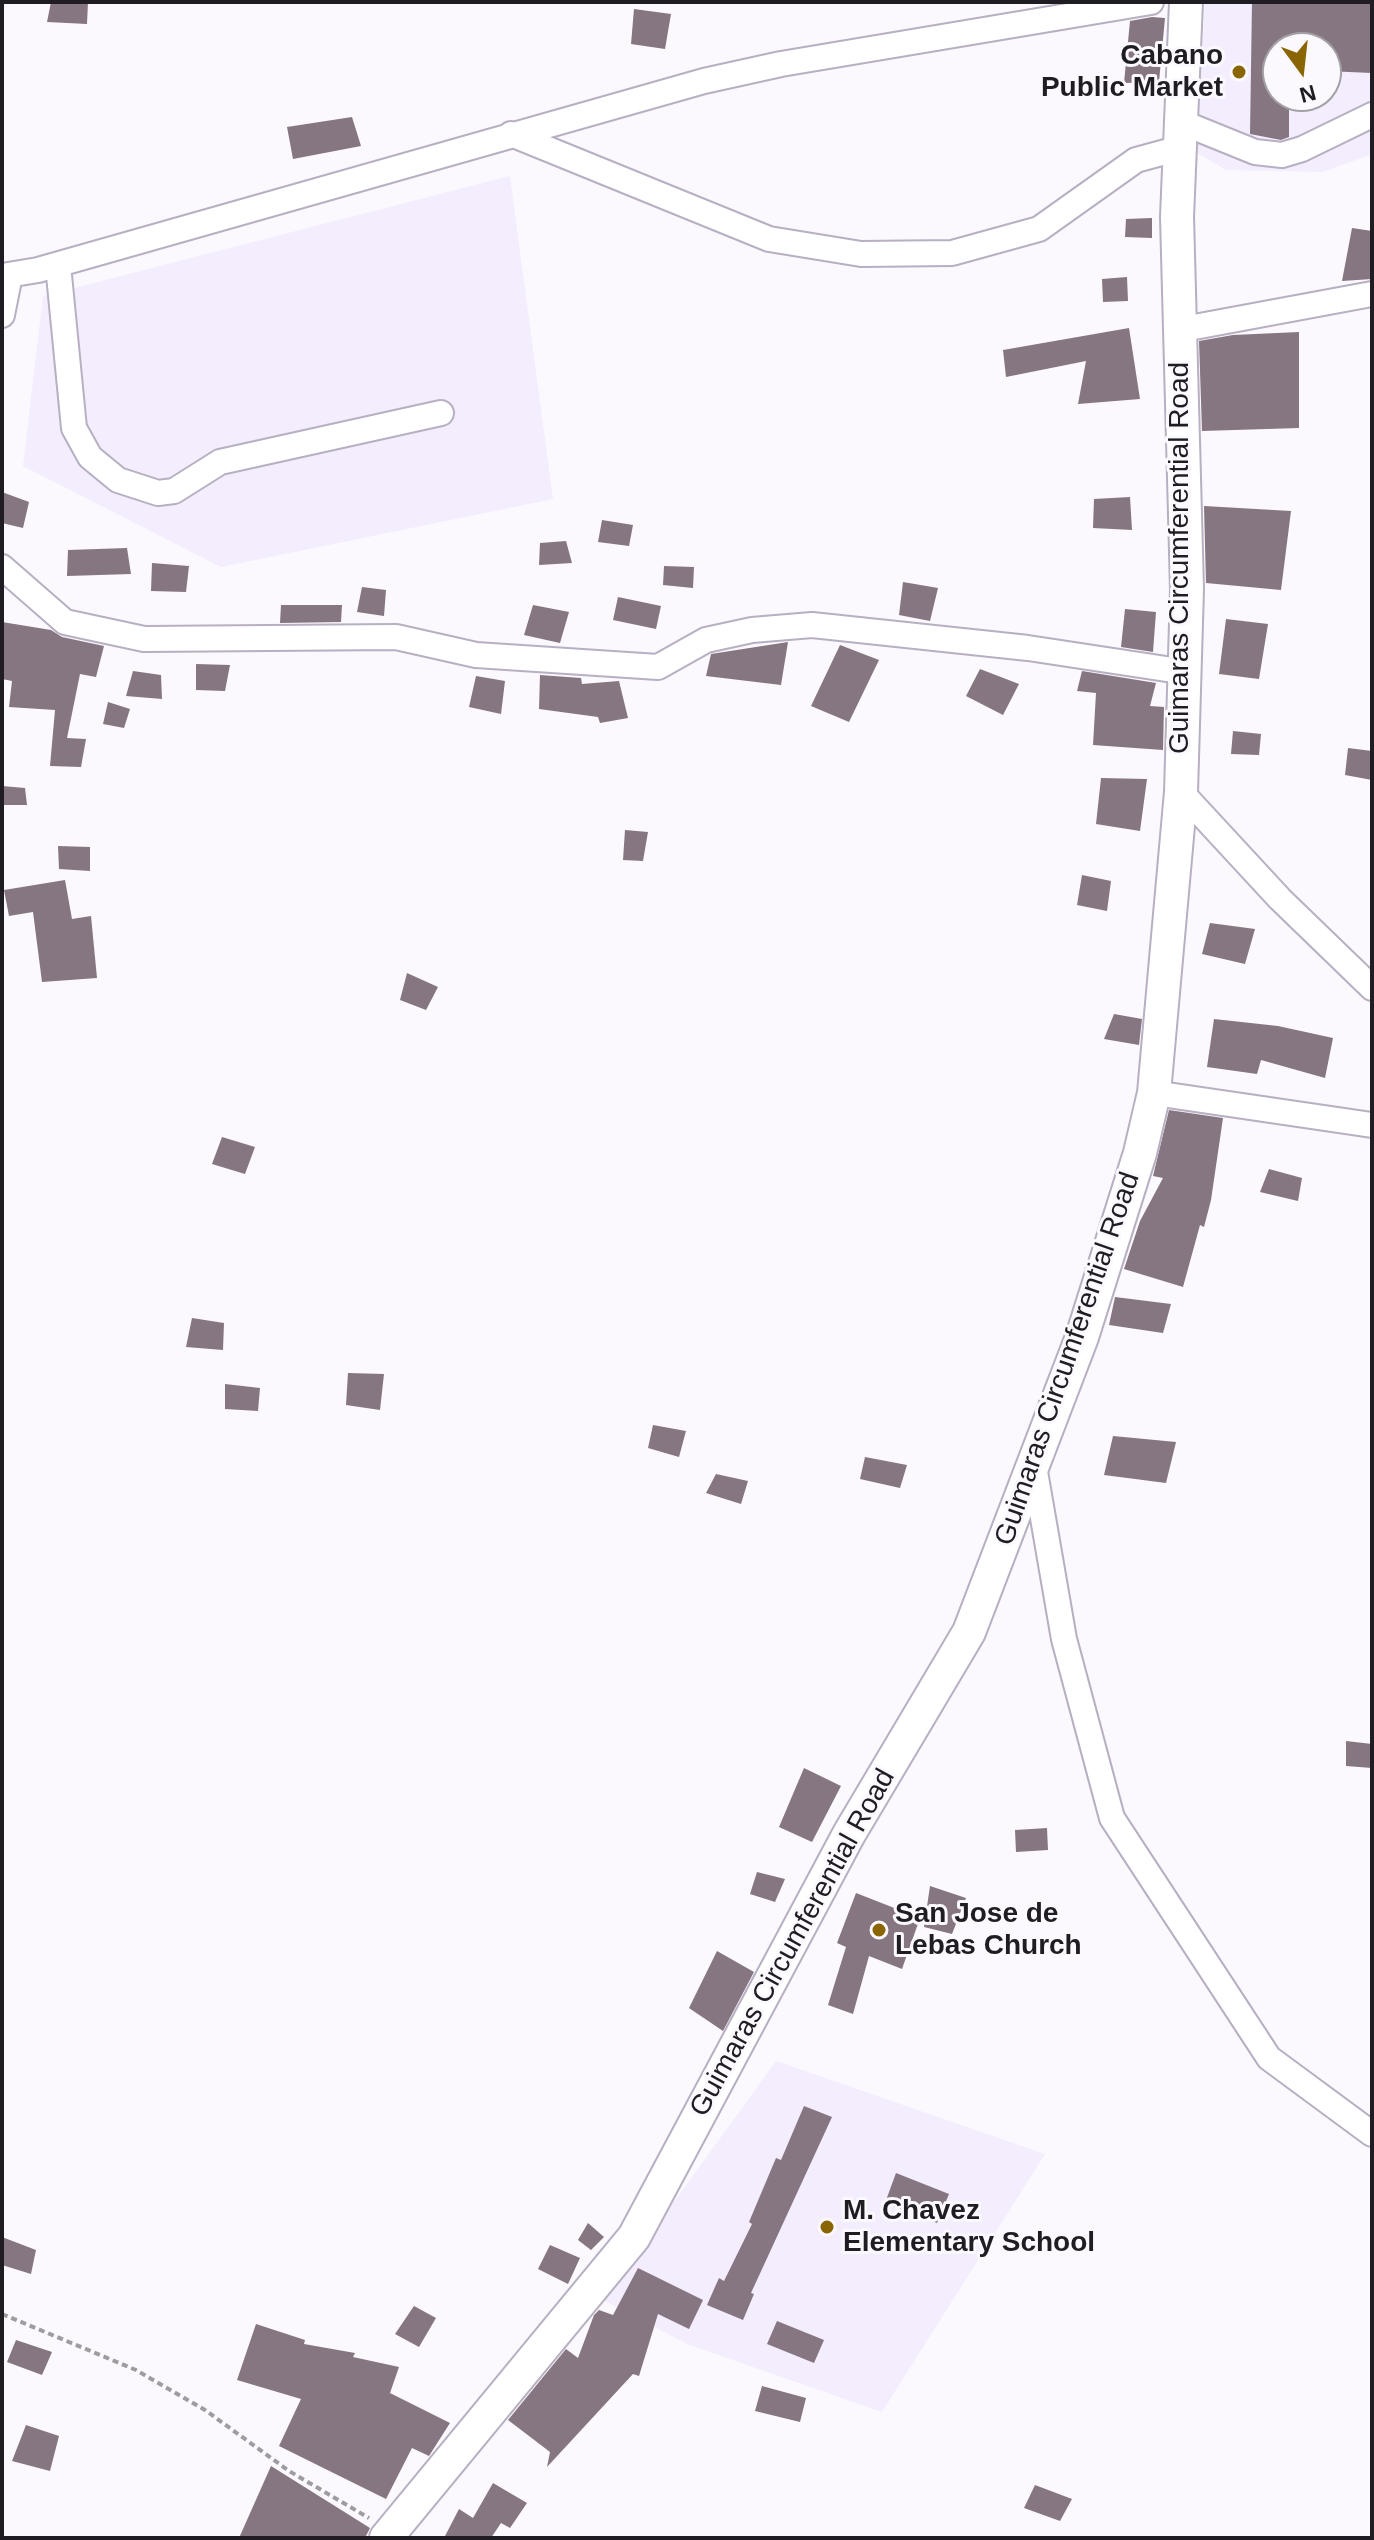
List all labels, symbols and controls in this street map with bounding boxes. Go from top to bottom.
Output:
north arrow [1262,32,1342,112]
place label: Cabano Public Market [1041,39,1223,105]
marker: Cabano Public Market [1230,63,1248,81]
text: N [1297,80,1319,108]
street label: Guimaras Circumferential Road [1163,362,1197,754]
street label: Guimaras Circumferential Road [988,1168,1148,1550]
street label: Guimaras Circumferential Road [683,1763,903,2123]
place label: San Jose de Lebas Church [895,1897,1082,1963]
marker: San Jose de Lebas Church [870,1921,888,1939]
place label: M. Chavez Elementary School [843,2194,1095,2260]
marker: M. Chavez Elementary School [818,2218,836,2236]

